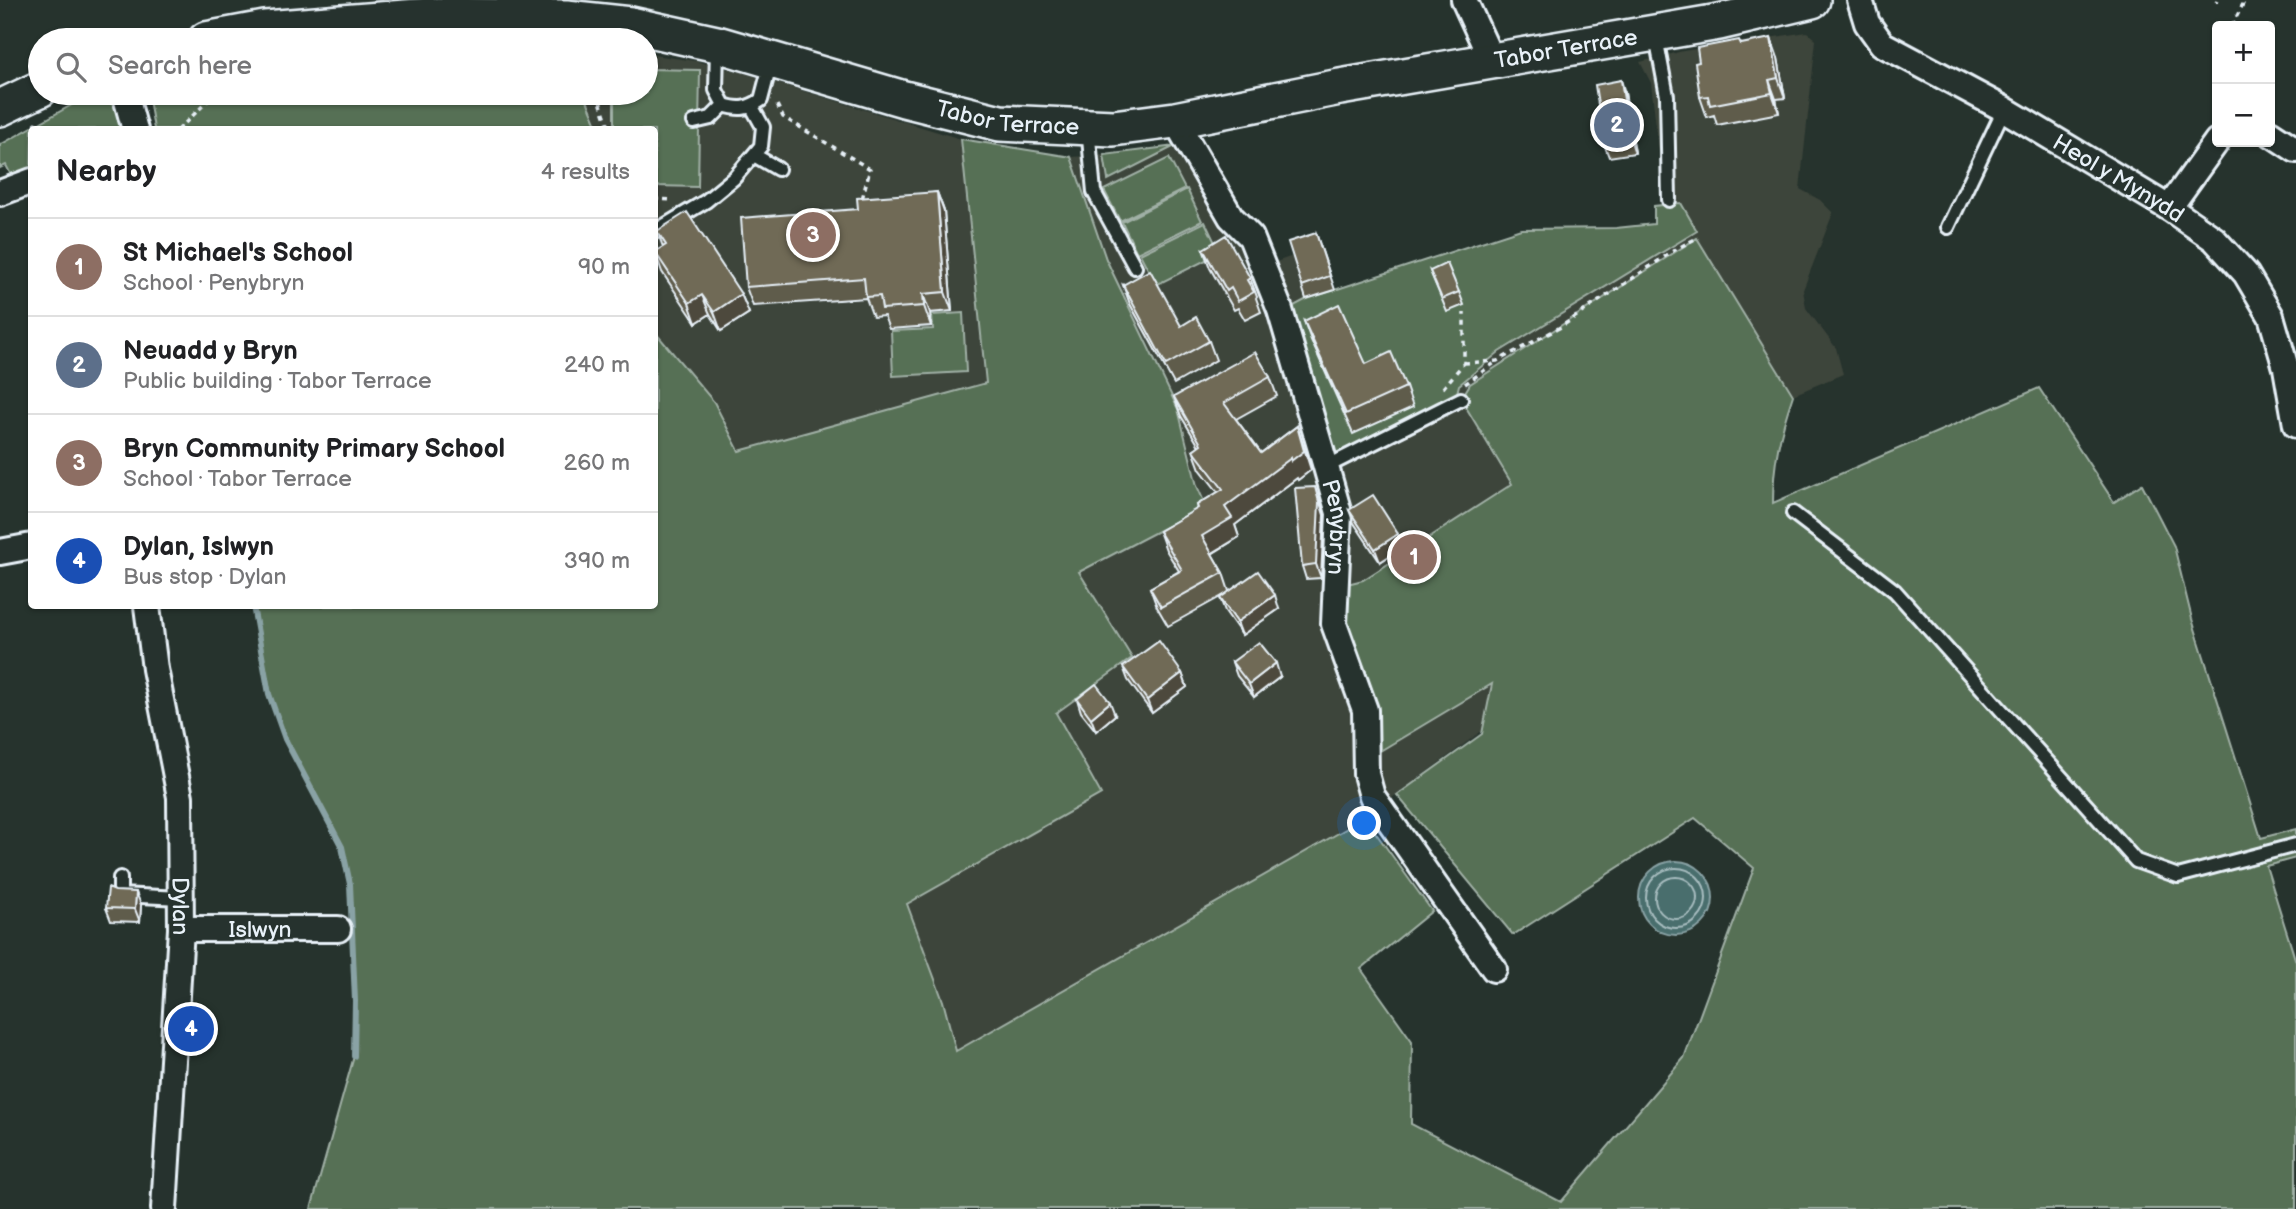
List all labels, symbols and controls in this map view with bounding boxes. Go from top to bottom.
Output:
map controls [2212,21,2275,147]
button: + [2212,21,2275,84]
street label: Tabor Terrace [1493,23,1640,75]
search box [28,28,658,105]
icon: search [52,48,90,86]
text: Search here [108,51,252,82]
button: − [2212,84,2275,147]
street label: Tabor Terrace [933,95,1080,141]
pin: 2 [1594,99,1640,151]
street label: Heol y Mynydd [2047,129,2189,229]
text: Nearby [56,154,156,190]
text: 4 results [541,158,630,186]
pin: 3 [790,209,836,261]
text: St Michael's School [123,238,353,269]
text: 1 [74,253,84,281]
text: 90 m [578,253,630,281]
text: School · Penybryn [123,269,304,297]
text: Neuadd y Bryn [123,336,298,367]
text: 2 [72,351,86,379]
text: 240 m [564,351,630,379]
text: Public building · Tabor Terrace [123,367,432,395]
text: Bryn Community Primary School [123,434,505,465]
text: 3 [72,449,86,477]
text: 260 m [564,449,630,477]
text: School · Tabor Terrace [123,465,352,493]
street label: Penybryn [1315,476,1353,575]
pin: 1 [1391,531,1437,583]
text: Dylan, Islwyn [123,532,274,563]
text: 4 [72,547,86,575]
text: 390 m [564,547,630,575]
text: Bus stop · Dylan [123,563,286,591]
your location [1347,806,1381,840]
street label: Dylan [166,877,194,935]
street label: Islwyn [228,916,292,944]
pin: 4 [168,1003,214,1055]

